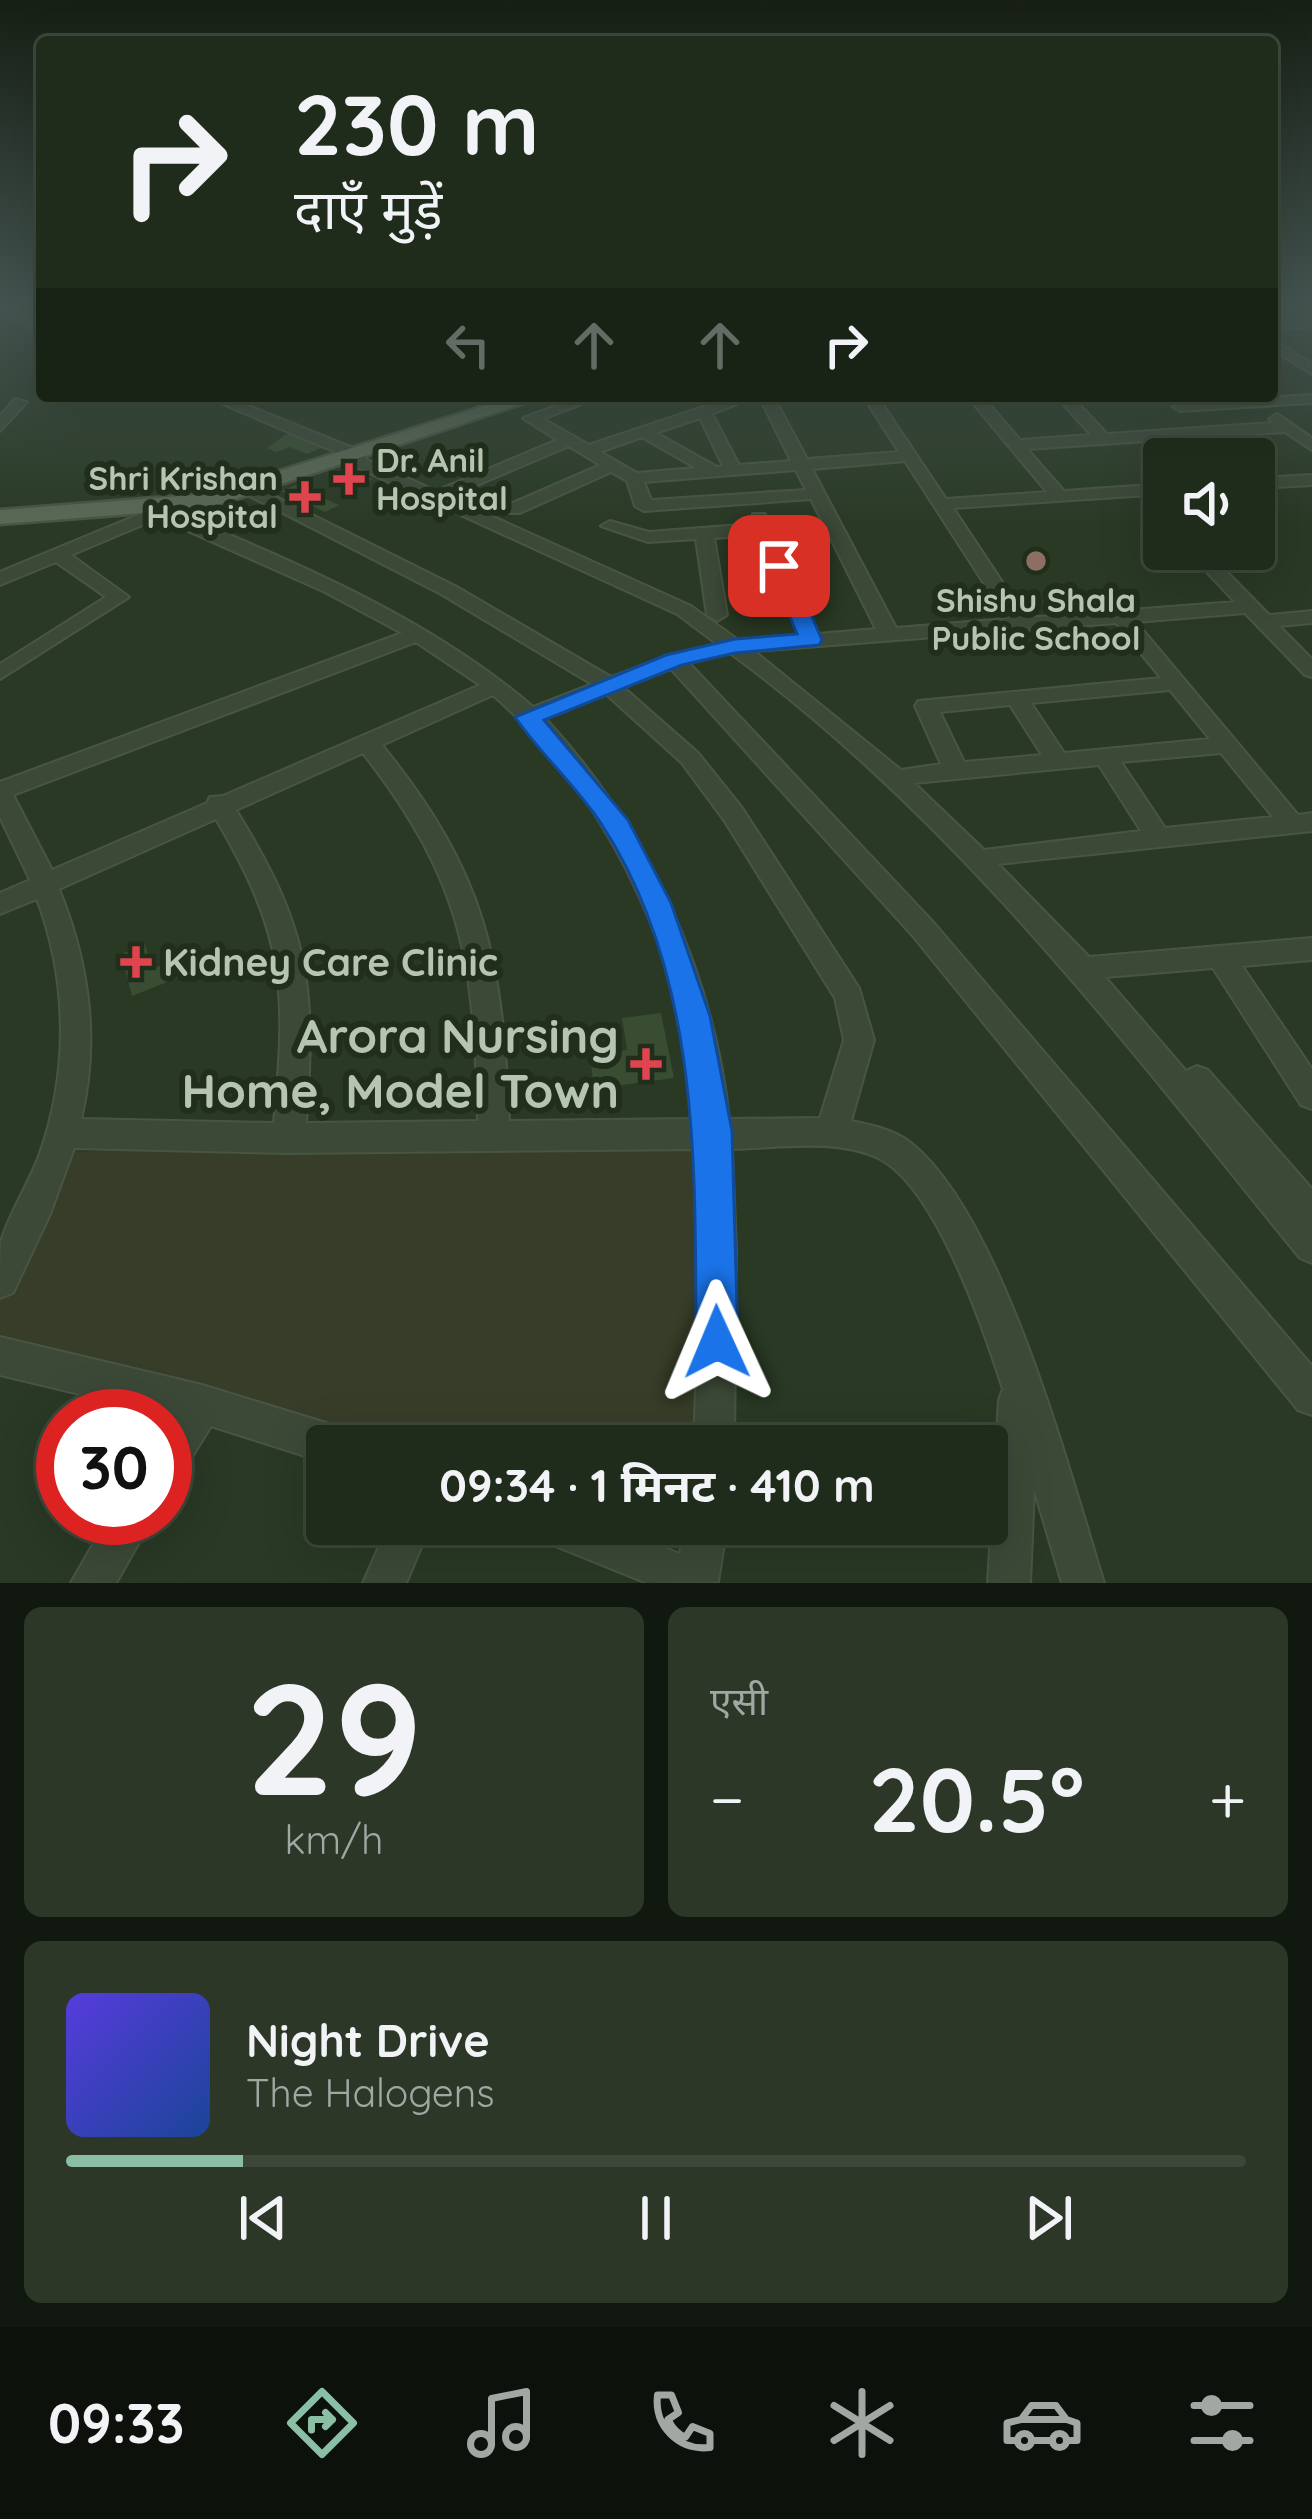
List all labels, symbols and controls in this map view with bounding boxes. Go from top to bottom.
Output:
text: 230 m [294,71,539,176]
icon: right [96,84,252,240]
text: दाएँ मुड़ें [294,175,442,243]
icon: left [435,312,501,378]
icon: ahead [561,312,627,378]
icon: ahead [687,312,753,378]
icon: right [813,312,879,378]
map controls [1143,438,1275,570]
button: sound [1143,438,1275,570]
place label: Dr. Anil Hospital [376,439,508,518]
place label: Shri Krishan Hospital [89,457,278,536]
marker: Dr. Anil Hospital [333,463,365,495]
marker: Shri Krishan Hospital [289,481,321,513]
pin [728,515,830,617]
icon: arrive [746,533,812,599]
marker: Shishu Shala Public School [1023,548,1049,574]
place label: Shishu Shala Public School [931,579,1141,658]
place label: Kidney Care Clinic [163,937,498,986]
marker: Kidney Care Clinic [120,946,152,978]
place label: Arora Nursing Home, Model Town [181,1005,619,1120]
marker: Arora Nursing Home, Model Town [630,1048,662,1080]
position arrow [654,1279,780,1405]
speed limit sign: 30 [36,1389,192,1545]
text: 09:34 · 1 मिनट · 410 m [439,1457,875,1513]
text: 29 [245,1639,423,1834]
text: एसी [710,1676,768,1725]
text: 20.5° [869,1742,1085,1855]
text: − [710,1757,744,1840]
text: + [1209,1757,1246,1840]
text: km/h [285,1815,383,1864]
text: Night Drive [246,2012,490,2068]
text: The Halogens [246,2068,495,2117]
icon: previous [230,2185,296,2251]
icon: pause [623,2185,689,2251]
icon: next [1016,2185,1082,2251]
icon: directions [280,2381,364,2465]
icon: music [460,2381,544,2465]
icon: phone [640,2381,724,2465]
icon: climate [820,2381,904,2465]
icon: car [1000,2381,1084,2465]
icon: filters [1180,2381,1264,2465]
text: 09:33 [48,2389,185,2457]

